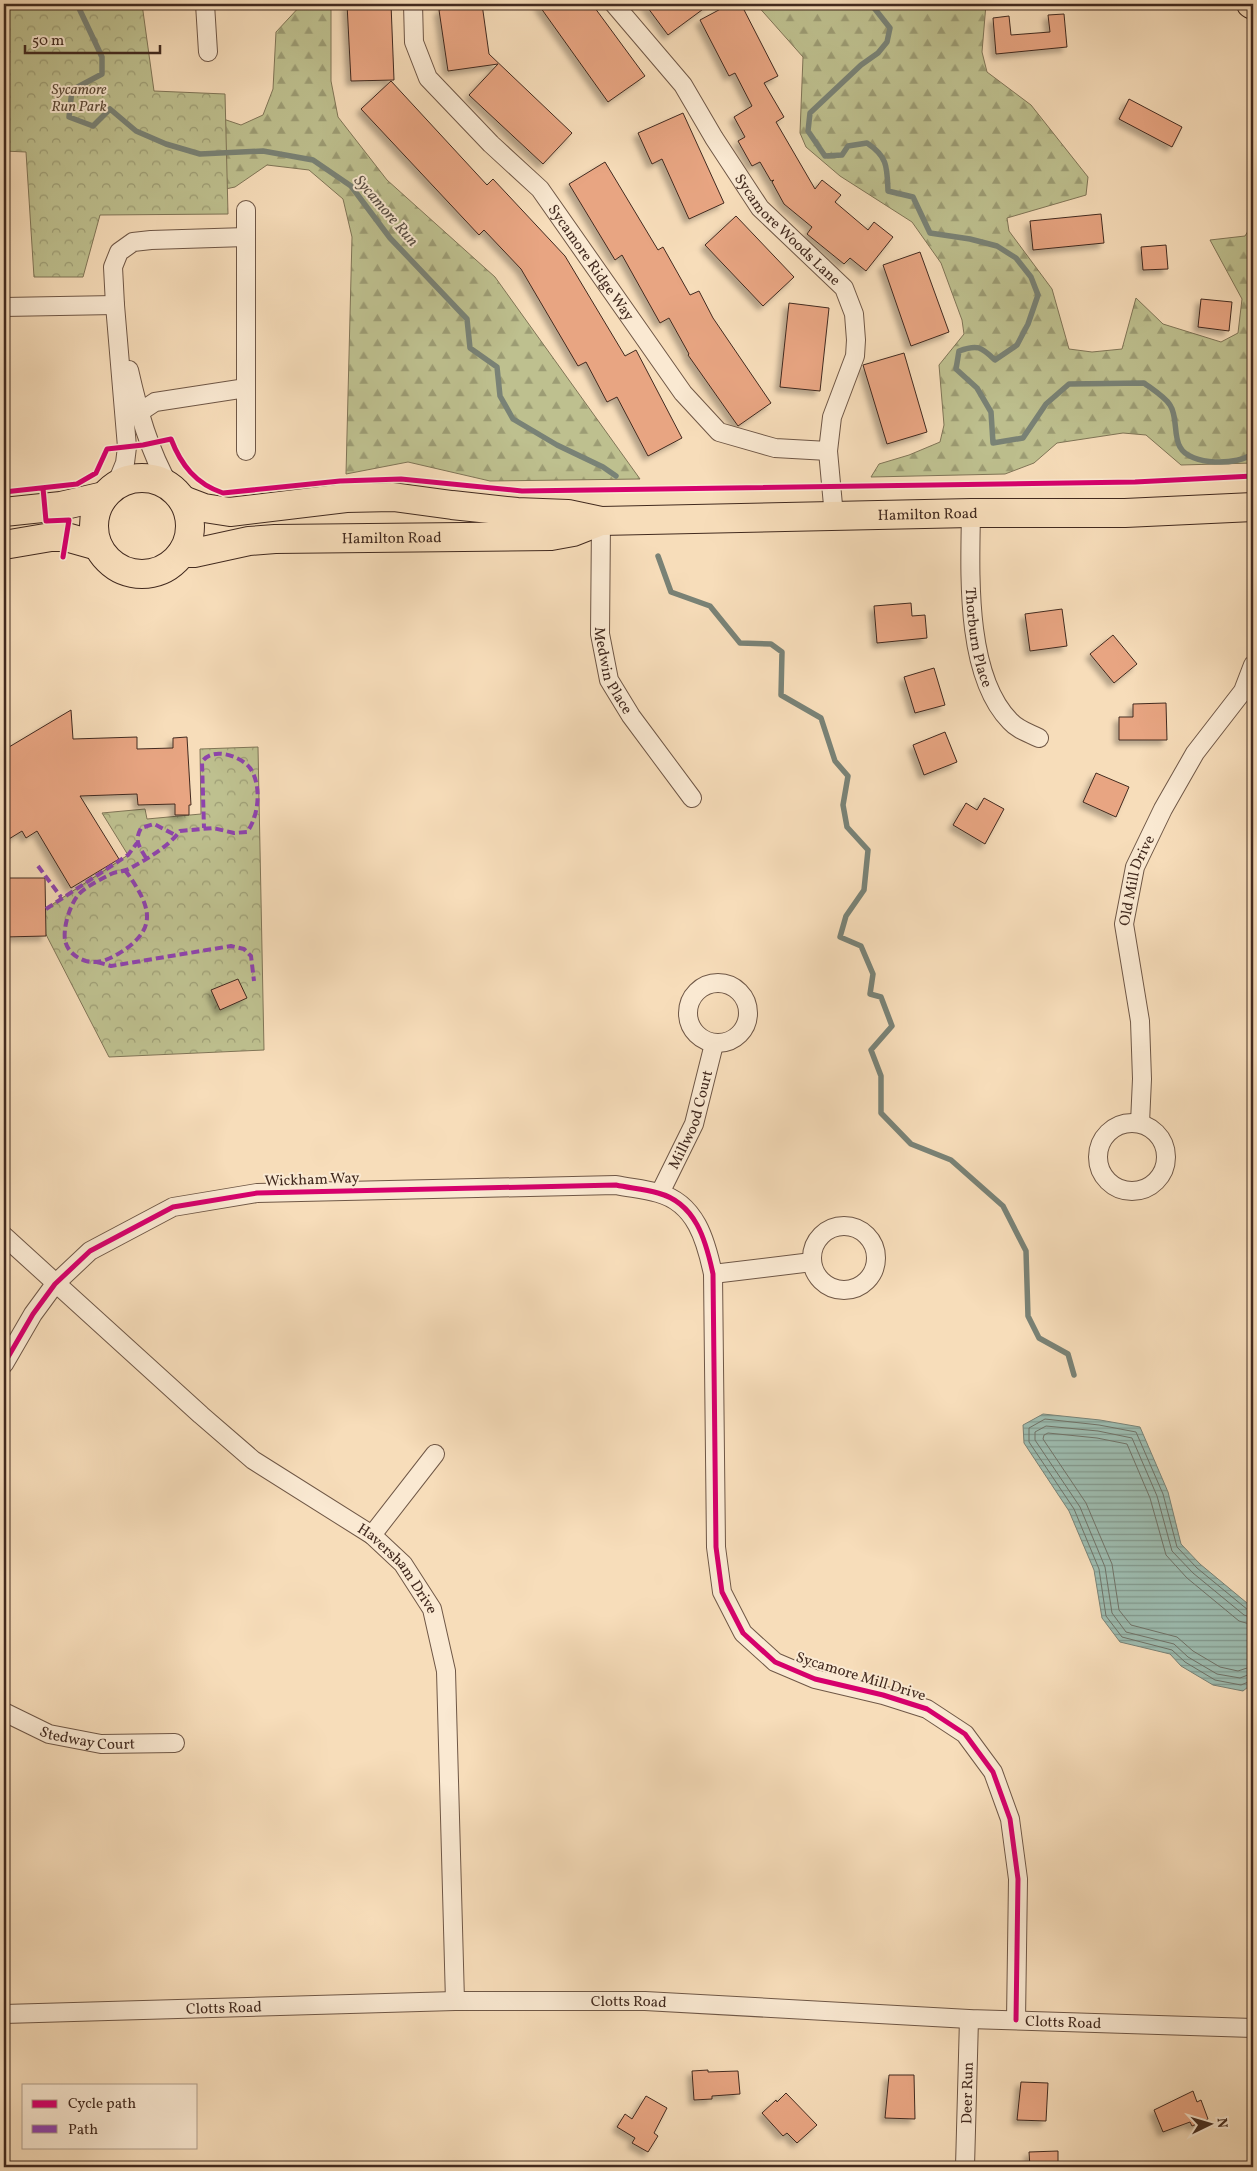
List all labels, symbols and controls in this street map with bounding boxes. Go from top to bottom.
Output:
scale bar [25,22,160,54]
text: 50 m [32,31,64,52]
park label: Sycamore Run Park [51,80,107,118]
street label: Sycamore Woods Lane [728,170,845,291]
water label: Sycamore Run [348,171,423,252]
street label: Sycamore Ridge Way [542,201,638,326]
street label: Hamilton Road [877,504,978,527]
street label: Hamilton Road [341,528,442,550]
street label: Thorburn Place [959,587,997,691]
street label: Medwin Place [588,627,637,719]
street label: Old Mill Drive [1115,832,1161,928]
street label: Millwood Court [664,1068,719,1173]
street label: Wickham Way [264,1168,360,1193]
street label: Haversham Drive [353,1519,442,1616]
street label: Sycamore Mill Drive [793,1648,928,1707]
street label: Stedway Court [35,1722,135,1756]
street label: Clotts Road [591,1992,667,2014]
street label: Clotts Road [186,1998,262,2021]
street label: Clotts Road [1025,2012,1102,2035]
street label: Deer Run [957,2062,980,2124]
legend [22,2084,198,2148]
text: Cycle path [68,2094,136,2115]
north arrow [1184,2098,1234,2148]
text: N [1212,2117,1231,2129]
text: Path [68,2120,98,2141]

